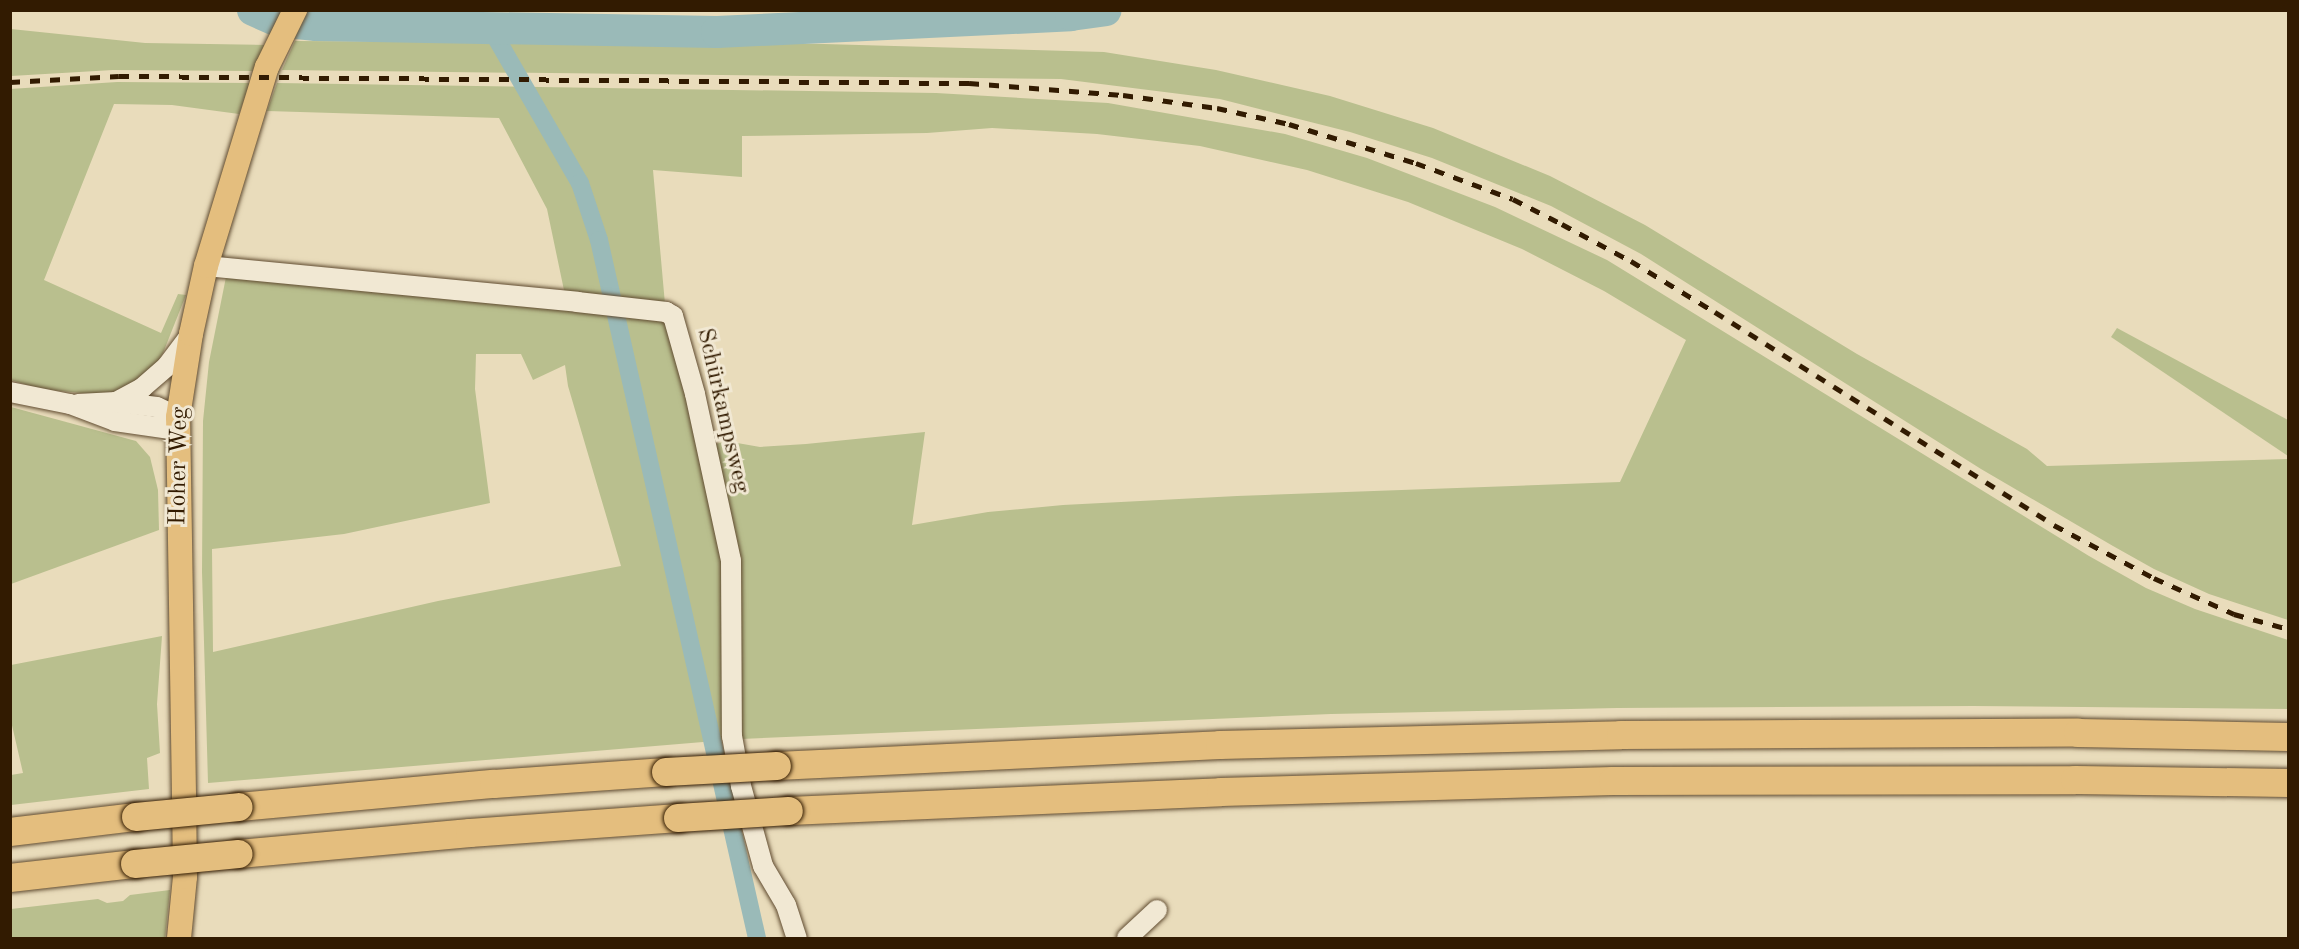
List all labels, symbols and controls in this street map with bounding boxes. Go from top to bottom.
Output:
street label: Schürkampsweg [689,326,755,496]
street label: Hoher Weg [165,406,195,526]

